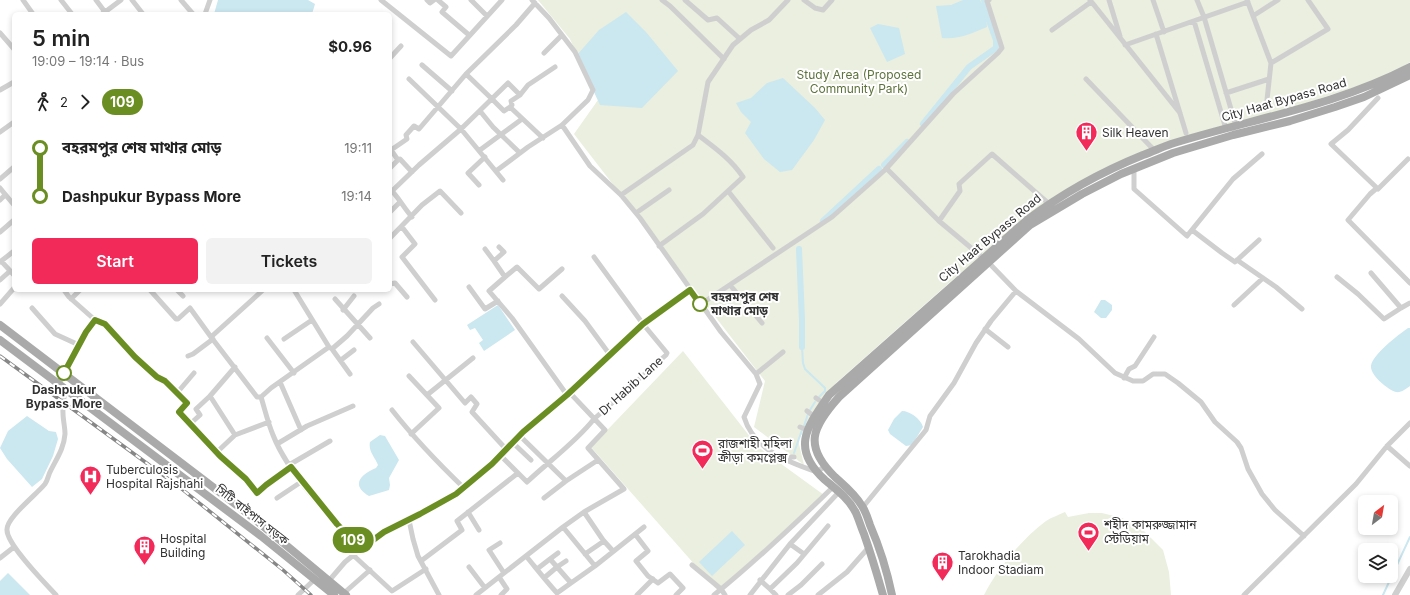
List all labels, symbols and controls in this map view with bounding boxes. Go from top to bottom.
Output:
text: 5 min [32,25,90,51]
text: $0.96 [328,37,372,56]
text: 19:09 – 19:14 · Bus [32,53,144,69]
park label: Study Area (Proposed Community Park) [797,67,921,96]
street label: City Haat Bypass Road [1220,74,1348,125]
icon: walk [32,91,54,113]
icon: forward [74,91,96,113]
text: 109 [110,93,135,110]
text: 2 [60,94,68,110]
building icon: Silk Heaven [1073,120,1099,153]
place label: Silk Heaven [1102,125,1169,140]
text: বহরমপুর শেষ মাথার মোড় [62,138,221,157]
text: 19:11 [344,140,372,156]
text: Dashpukur Bypass More [62,187,241,206]
text: 19:14 [341,188,372,204]
street label: City Haat Bypass Road [935,190,1044,285]
button: Start [32,238,198,284]
button: Tickets [206,238,372,284]
place label: বহরমপুর শেষ মাথার মোড় [710,289,779,318]
marker: বহরমপুর শেষ মাথার মোড় [692,296,708,312]
street label: Dr Habib Lane [596,353,666,418]
marker: Dashpukur Bypass More [56,365,72,381]
place label: Dashpukur Bypass More [26,382,102,411]
place label: রাজশাহী মহিলা ক্রীড়া কমপ্লেক্স [717,436,793,465]
sports icon: রাজশাহী মহিলা ক্রীড়া কমপ্লেক্স [689,438,715,471]
place label: Tuberculosis Hospital Rajshahi [106,462,203,491]
hospital icon: Tuberculosis Hospital Rajshahi [78,464,104,497]
street label: সিটি বাইপাস সড়ক [212,481,292,548]
north arrow [1358,495,1398,535]
map controls [1358,495,1398,583]
place label: শহীদ কামরুজ্জামান স্টেডিয়াম [1103,517,1197,546]
sports icon: শহীদ কামরুজ্জামান স্টেডিয়াম [1076,519,1102,552]
line badge: 109 [330,527,376,553]
place label: Hospital Building [160,531,206,560]
text: 109 [341,531,365,548]
building icon: Hospital Building [131,533,157,566]
button: layers [1358,543,1398,583]
place label: Tarokhadia Indoor Stadiam [958,548,1044,577]
building icon: Tarokhadia Indoor Stadiam [929,550,955,583]

